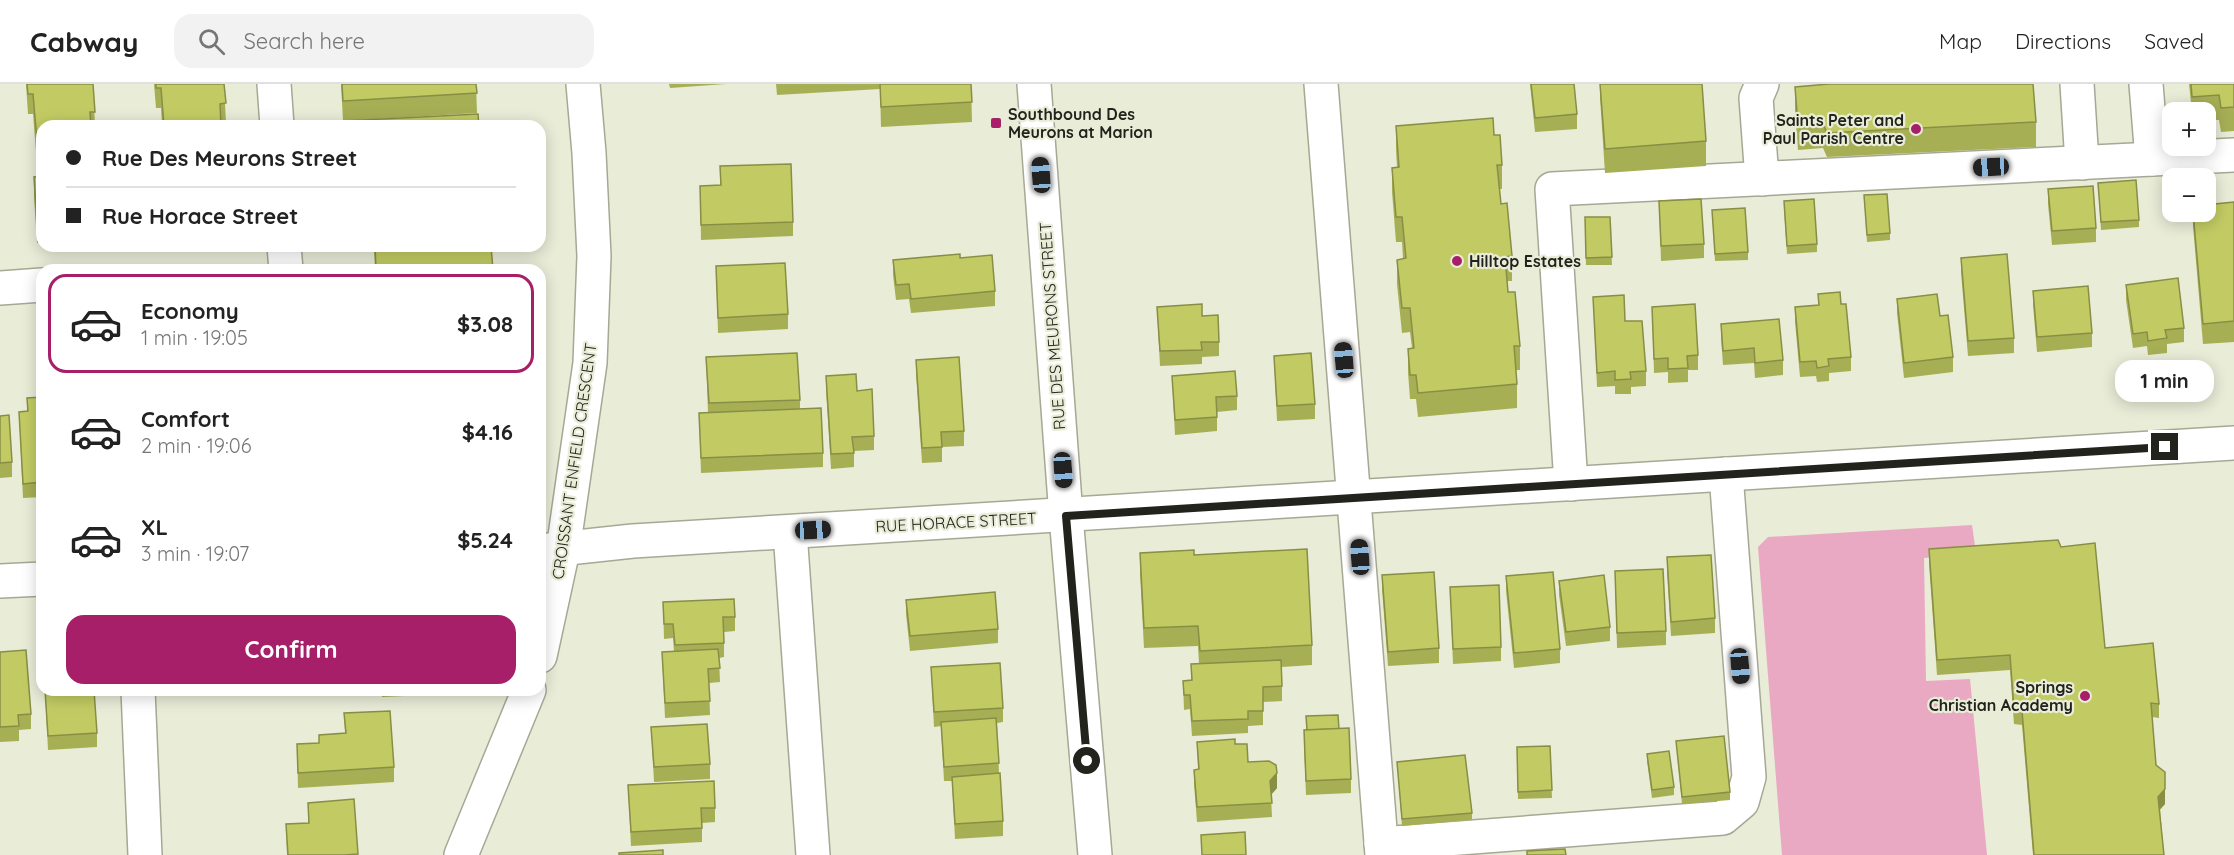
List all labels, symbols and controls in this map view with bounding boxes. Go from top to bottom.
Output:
search box [174,14,594,68]
text: Cabway [30,24,138,59]
icon: search [195,25,228,58]
text: Search here [243,27,365,55]
text: Map [1939,28,1982,54]
text: Directions [2015,28,2111,54]
text: Saved [2144,28,2204,54]
map controls [2162,102,2216,222]
button: + [2162,102,2216,156]
place label: Southbound Des Meurons at Marion [1008,104,1153,142]
place label: Saints Peter and Paul Parish Centre [1763,110,1904,148]
marker: Southbound Des Meurons at Marion [989,116,1003,130]
marker: Saints Peter and Paul Parish Centre [1909,122,1923,136]
text: Rue Des Meurons Street [102,144,357,172]
car [1031,156,1051,194]
car [1973,157,2009,177]
button: − [2162,168,2216,222]
text: Rue Horace Street [102,202,298,230]
street label: RUE DES MEURONS STREET [1035,221,1069,431]
place label: Hilltop Estates [1469,251,1581,271]
marker: Hilltop Estates [1450,254,1464,268]
icon: car [69,297,123,351]
text: Economy [141,297,239,325]
text: $3.08 [457,310,513,338]
text: 1 min · 19:05 [141,325,248,350]
street label: CROISSANT ENFIELD CRESCENT [547,341,601,581]
car [1333,341,1355,379]
callout: 1 min [2116,360,2214,402]
text: 1 min [2140,368,2189,393]
icon: car [69,405,123,459]
text: Comfort [141,405,230,433]
text: $4.16 [462,418,513,446]
text: 2 min · 19:06 [141,433,251,458]
route end [2151,433,2178,460]
car [1053,451,1073,489]
street label: RUE HORACE STREET [875,508,1037,536]
icon: car [69,513,123,567]
text: XL [141,513,168,541]
car [795,520,831,540]
text: $5.24 [457,526,513,554]
car [1350,538,1370,576]
text: 3 min · 19:07 [141,541,249,566]
button: Confirm [66,615,516,684]
car [1729,647,1751,685]
place label: Springs Christian Academy [1929,677,2073,715]
marker: Springs Christian Academy [2078,689,2092,703]
route start [1073,747,1100,774]

